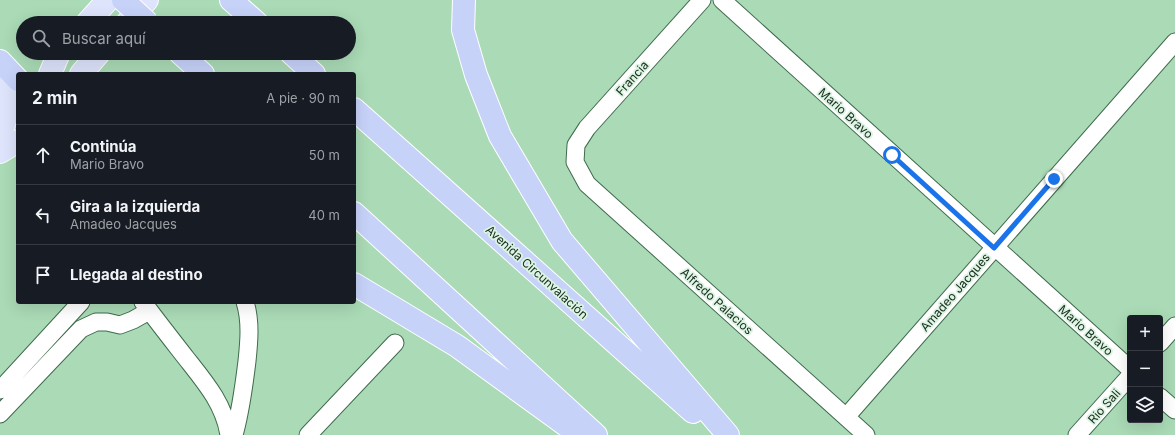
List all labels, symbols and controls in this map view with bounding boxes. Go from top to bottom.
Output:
search box [16,16,356,60]
icon: search [30,27,52,49]
text: Buscar aquí [62,29,146,48]
street label: Francia [613,58,651,98]
street label: Mario Bravo [816,85,876,141]
text: 2 min [32,88,77,108]
text: A pie · 90 m [266,90,340,106]
text: Continúa [70,137,137,156]
icon: ahead [32,144,54,166]
route start [883,146,901,164]
text: 50 m [309,147,340,163]
text: Mario Bravo [70,156,144,172]
route end [1045,170,1063,188]
text: Gira a la izquierda [70,197,200,216]
icon: left [32,204,54,226]
text: 40 m [308,207,340,223]
text: Amadeo Jacques [70,216,177,232]
street label: Avenida Circunvalación [483,222,591,322]
street label: Amadeo Jacques [917,250,993,334]
icon: arrive [32,264,54,286]
text: Llegada al destino [70,265,203,284]
street label: Alfredo Palacios [678,265,756,337]
street label: Mario Bravo [1056,302,1116,358]
map controls [1127,315,1163,423]
button: + [1127,315,1163,351]
button: − [1127,351,1163,387]
street label: Rio Sali [1085,386,1124,426]
button: layers [1127,387,1163,423]

